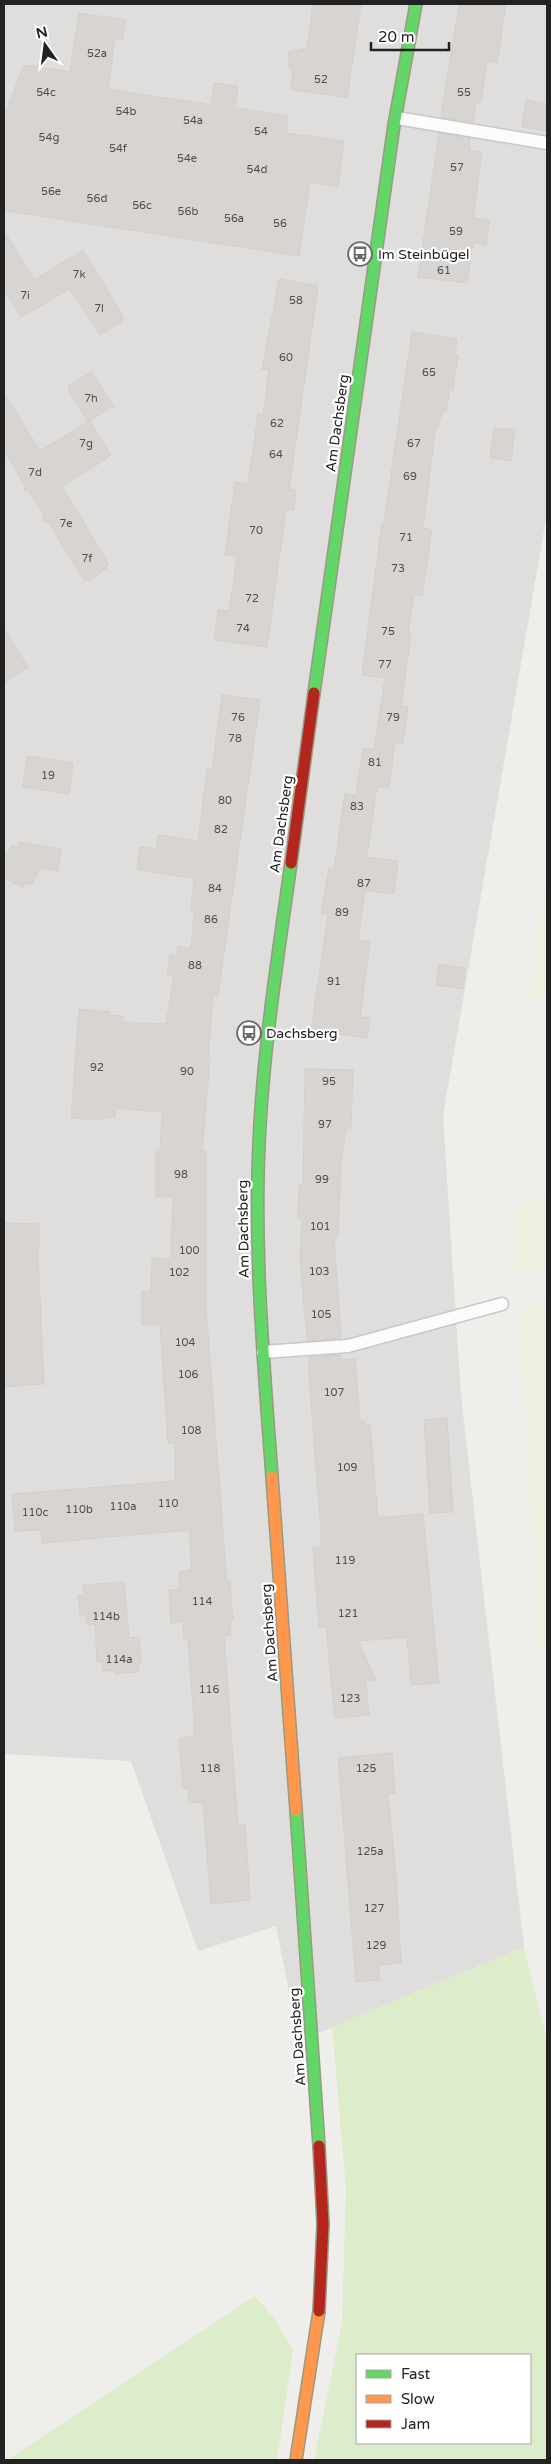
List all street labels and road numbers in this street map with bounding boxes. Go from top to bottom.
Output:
street label: Am Dachsberg [322,373,353,473]
street label: Am Dachsberg [266,774,297,874]
street label: Am Dachsberg [234,1180,253,1278]
street label: Am Dachsberg [258,1583,281,1683]
street label: Am Dachsberg [286,1987,309,2087]

